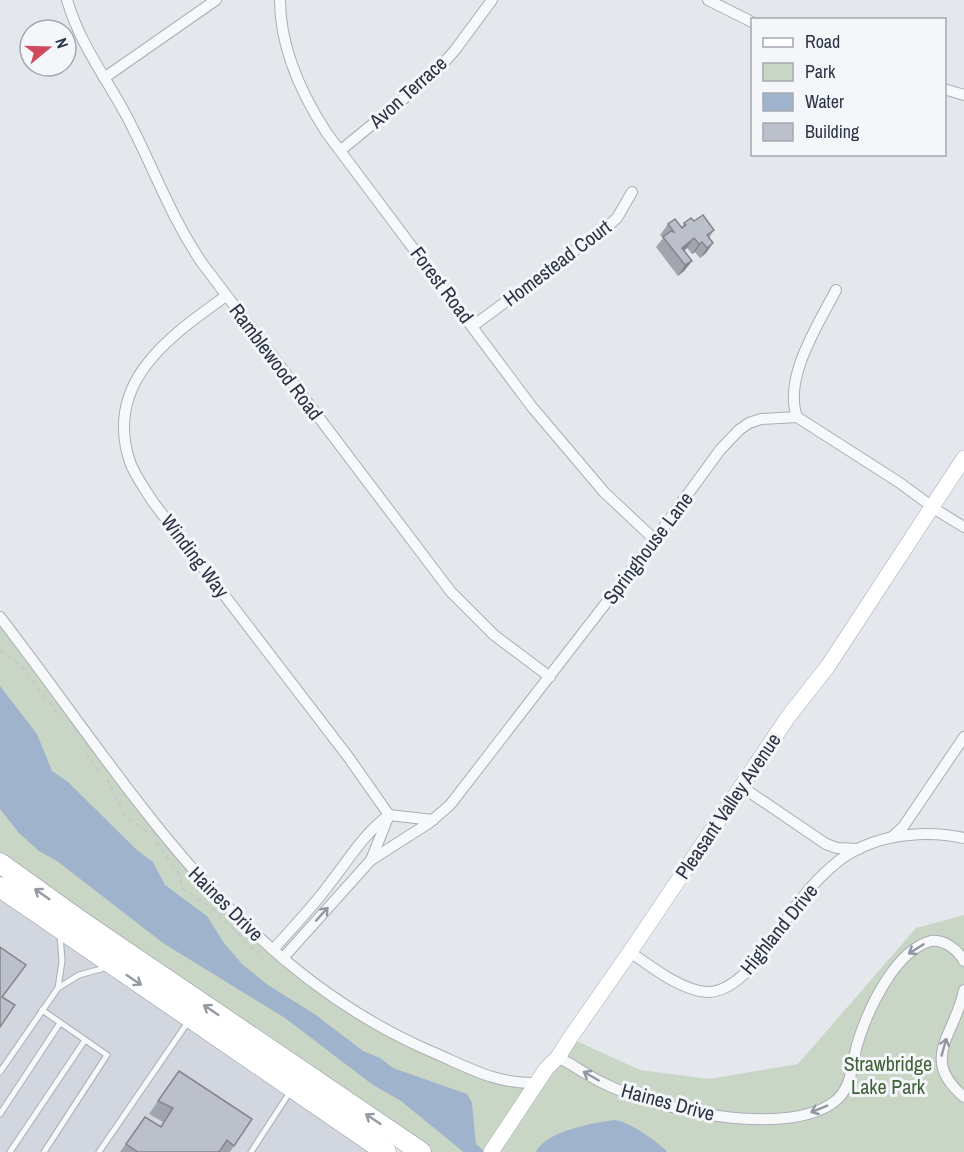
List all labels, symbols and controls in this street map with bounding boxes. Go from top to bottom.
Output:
north arrow [18,18,78,78]
legend [751,18,946,156]
text: Road [805,29,840,54]
text: N [50,35,74,51]
street label: Avon Terrace [362,49,452,134]
text: Park [805,59,836,84]
text: Water [805,89,844,114]
text: Building [805,119,860,144]
street label: Homestead Court [497,213,616,312]
street label: Forest Road [405,241,480,329]
street label: Ramblewood Road [224,298,329,426]
street label: Springhouse Lane [596,486,699,609]
street label: Winding Way [155,509,236,604]
street label: Pleasant Valley Avenue [669,727,787,884]
street label: Haines Drive [183,860,270,947]
street label: Highland Drive [734,878,824,980]
one-way arrow [34,888,51,900]
one-way arrow [315,907,329,922]
one-way arrow [907,942,924,955]
one-way arrow [125,975,142,987]
one-way arrow [204,1004,220,1016]
one-way arrow [939,1038,950,1057]
park label: Strawbridge Lake Park [844,1050,932,1100]
one-way arrow [583,1070,600,1082]
street label: Haines Drive [618,1076,718,1127]
one-way arrow [811,1105,829,1116]
one-way arrow [365,1113,382,1125]

